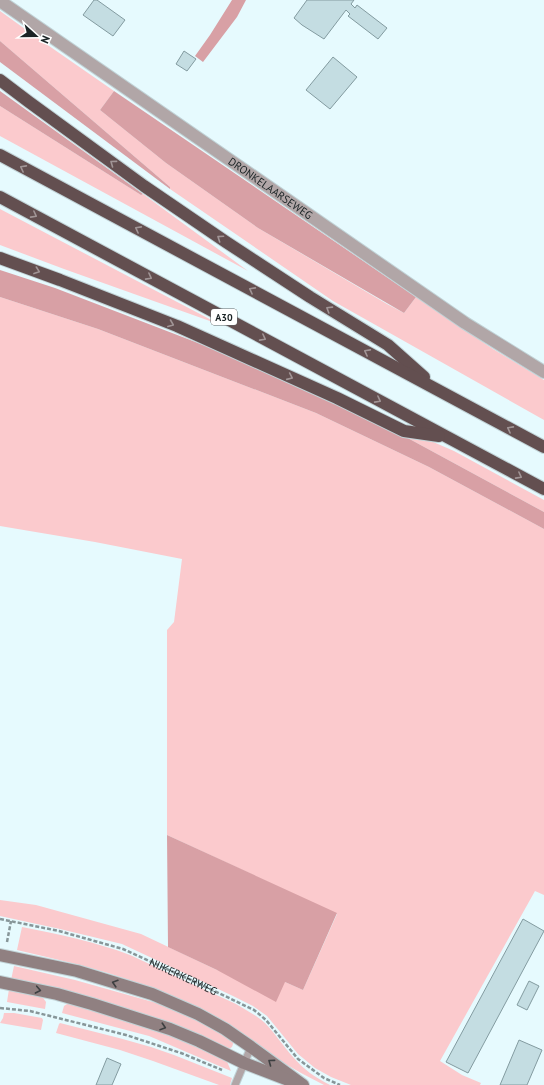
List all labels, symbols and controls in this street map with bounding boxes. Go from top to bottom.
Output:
north arrow [16,16,56,56]
text: N [38,34,53,45]
street label: DRONKELAARSEWEG [226,154,316,223]
one-way arrow [110,161,117,168]
one-way arrow [20,165,27,172]
one-way arrow [30,210,38,218]
one-way arrow [135,226,142,234]
one-way arrow [217,235,224,243]
one-way arrow [33,267,40,275]
one-way arrow [145,272,152,279]
one-way arrow [249,288,256,295]
one-way arrow [326,306,333,313]
road number: A30 [211,309,237,325]
one-way arrow [167,319,174,327]
one-way arrow [259,334,266,341]
one-way arrow [364,349,371,357]
one-way arrow [285,372,293,380]
one-way arrow [374,395,381,402]
one-way arrow [506,426,514,433]
one-way arrow [515,471,522,478]
street label: NIJKERKERWEG [147,955,220,998]
one-way arrow [111,979,118,988]
one-way arrow [35,985,41,994]
one-way arrow [159,1022,166,1031]
one-way arrow [269,1060,276,1067]

